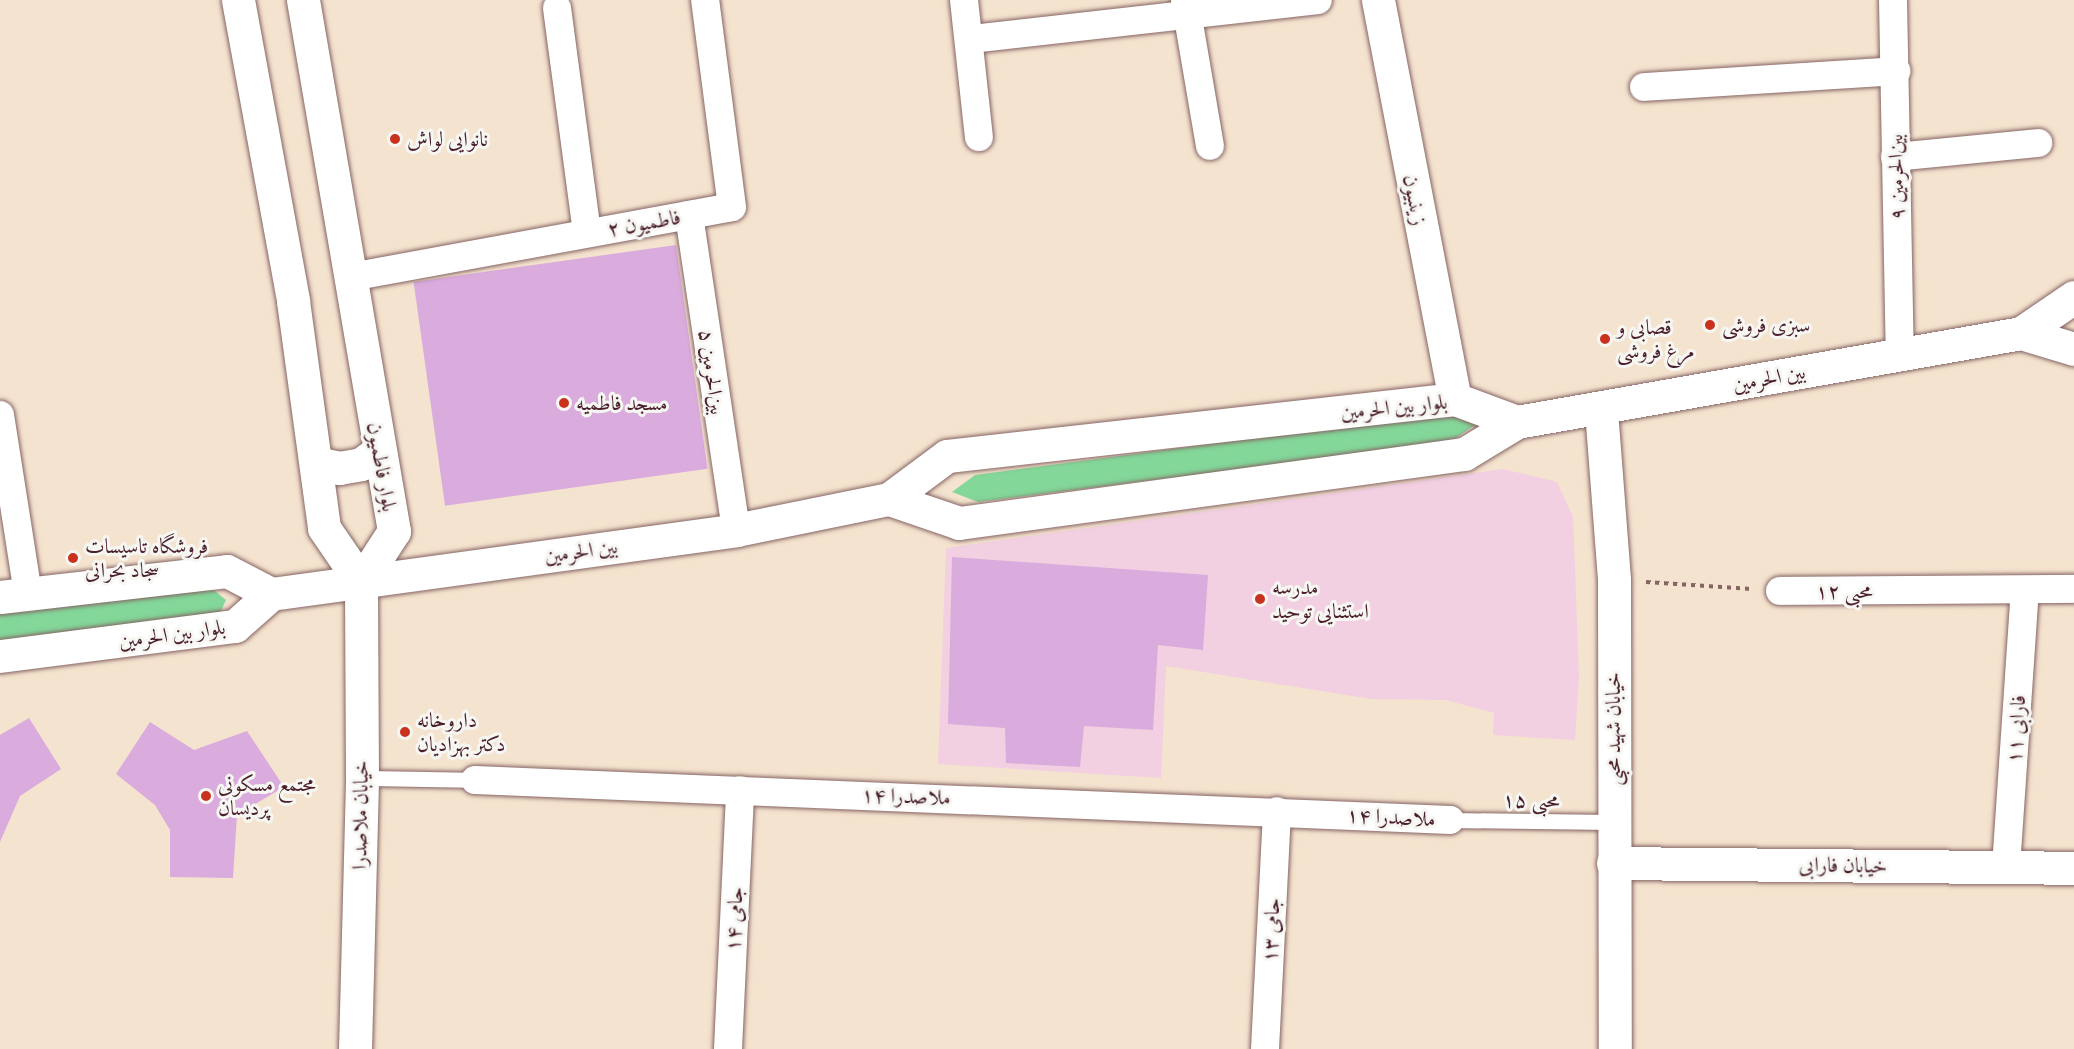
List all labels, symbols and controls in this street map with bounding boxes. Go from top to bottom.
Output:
place label: نانوایی لواش [407,126,488,152]
marker: نانوایی لواش [388,132,402,146]
street label: بین‌الحرمین ۹ [1883,134,1909,220]
street label: زینبیون [1398,172,1432,228]
street label: فاطمیون ۲ [605,204,683,242]
place label: سبزی فروشی [1722,312,1810,338]
place label: قصابی و مرغ فروشی [1617,314,1695,364]
marker: سبزی فروشی [1703,318,1717,332]
street label: بین‌الحرمین ۵ [694,328,730,416]
marker: قصابی و مرغ فروشی [1598,332,1612,346]
street label: بین الحرمین [1730,359,1808,397]
street label: بلوار بین الحرمین [1339,389,1449,425]
place label: مسجد فاطمیه [576,390,668,416]
marker: مسجد فاطمیه [557,396,571,410]
street label: بلوار فاطمیون [362,420,402,514]
place label: فروشگاه تاسیسات سجاد بحرانی [85,533,208,583]
street label: بین الحرمین [543,533,619,569]
marker: فروشگاه تاسیسات سجاد بحرانی [66,551,80,565]
place label: مدرسه استثنایی توحید [1272,574,1369,624]
street label: محبی ۱۲ [1815,578,1873,604]
marker: مدرسه استثنایی توحید [1253,592,1267,606]
street label: بلوار بین الحرمین [117,614,227,654]
street label: خیابان شهید محبی [1600,672,1626,786]
street label: فارابی ۱۱ [2001,694,2031,764]
place label: داروخانه دکتر بهزادیان [417,707,506,757]
marker: داروخانه دکتر بهزادیان [398,725,412,739]
street label: خیابان ملاصدرا [346,760,374,870]
place label: مجتمع مسکونی پردیسان [218,771,316,821]
street label: ملاصدرا ۱۴ [861,782,951,810]
street label: محبی ۱۵ [1502,787,1560,813]
marker: مجتمع مسکونی پردیسان [199,789,213,803]
street label: ملاصدرا ۱۴ [1346,802,1436,832]
street label: خیابان فارابی [1799,852,1887,878]
street label: جامی ۱۴ [720,886,748,952]
street label: جامی ۱۳ [1257,897,1285,963]

